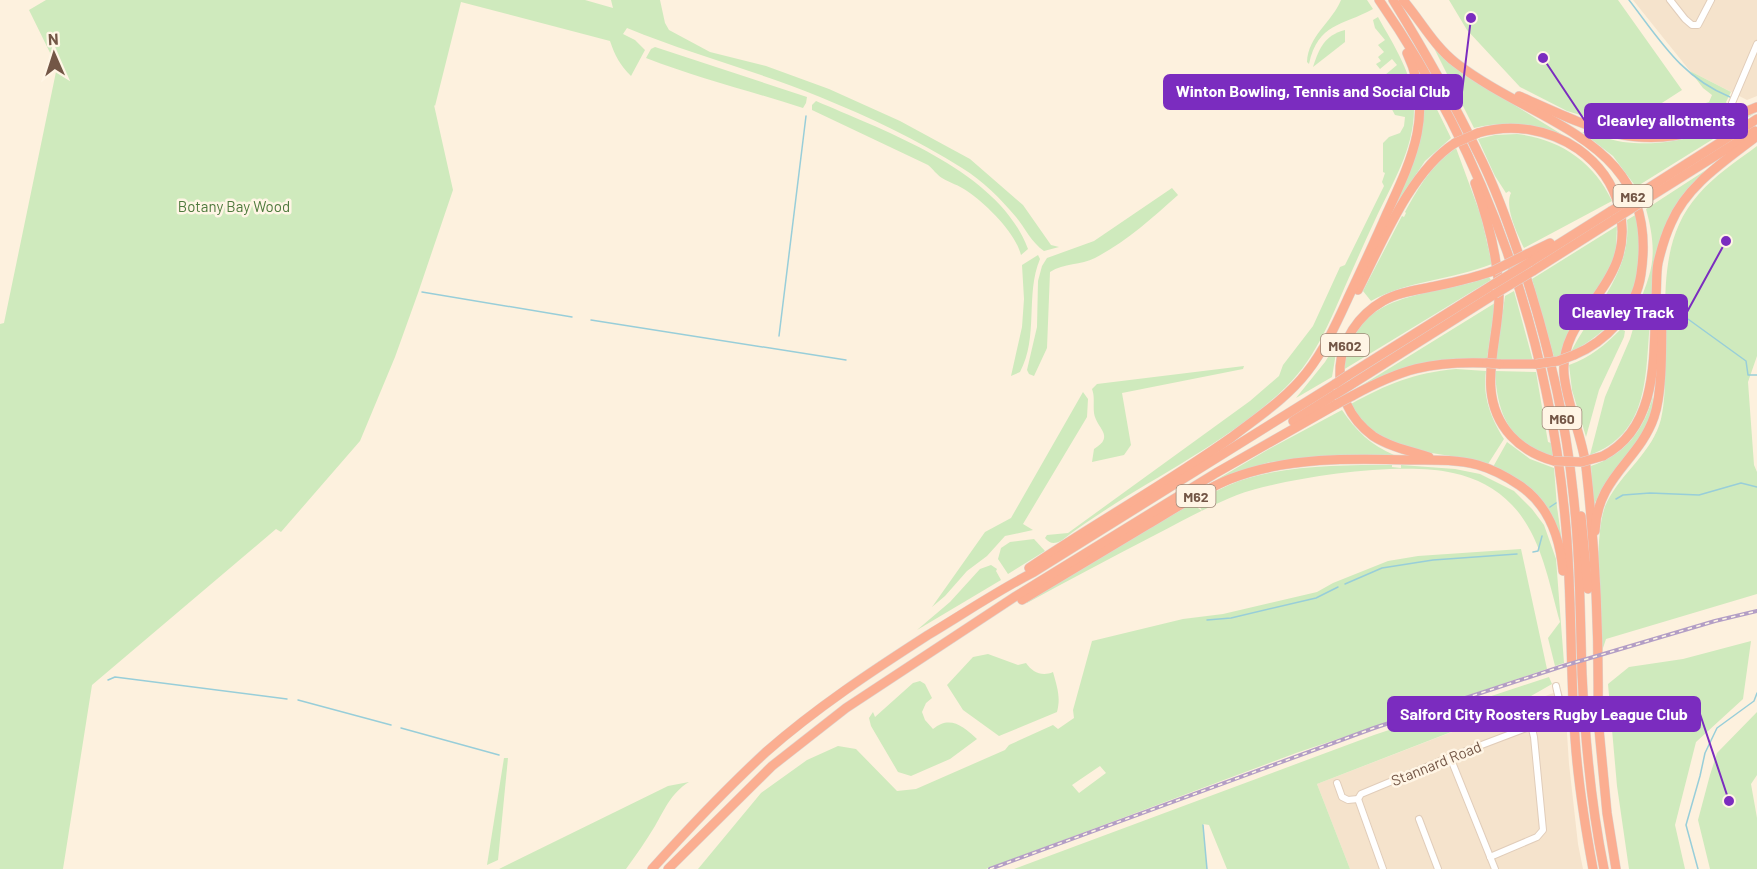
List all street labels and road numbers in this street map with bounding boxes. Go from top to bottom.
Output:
road number: M62 [1614,185,1652,207]
road number: M602 [1321,334,1369,356]
road number: M60 [1542,407,1582,429]
road number: M62 [1176,485,1216,507]
street label: Stannard Road [1388,737,1484,789]

